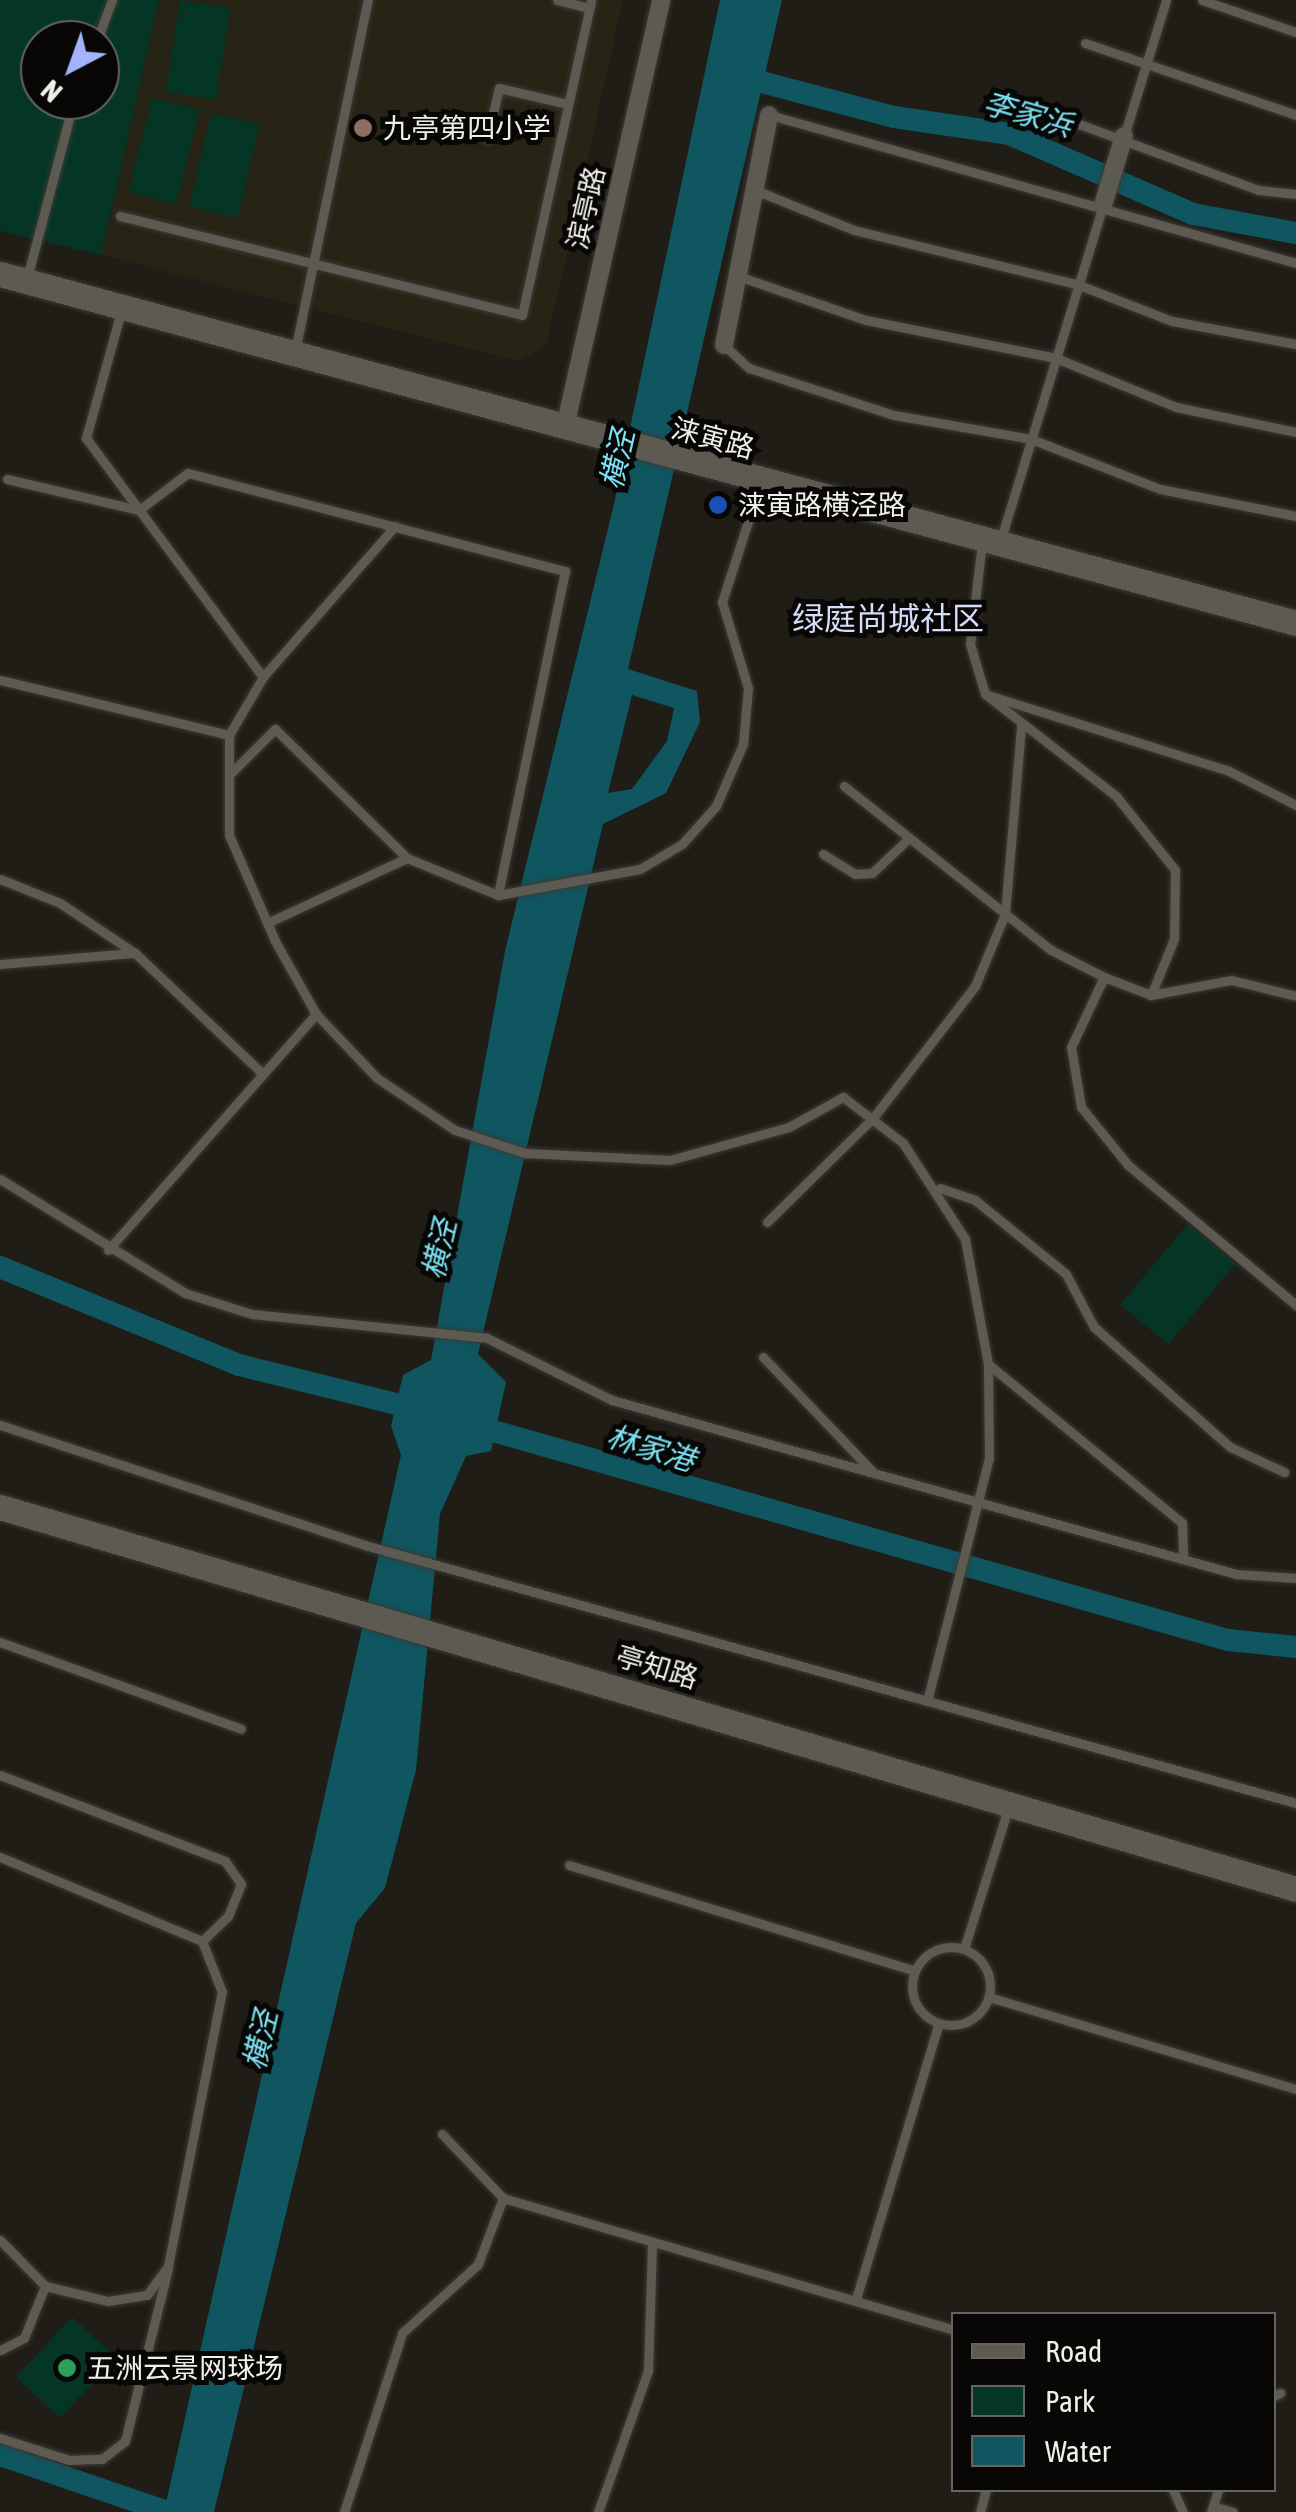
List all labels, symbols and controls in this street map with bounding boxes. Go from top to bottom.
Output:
north arrow [20,20,120,120]
text: N [35,74,68,109]
water label: 李家浜 [980,84,1076,144]
place label: 九亭第四小学 [383,111,551,145]
marker: 九亭第四小学 [352,117,374,139]
street label: 滨亭路 [560,163,612,253]
street label: 涞寅路 [668,411,758,465]
water label: 横泾 [593,426,641,492]
place label: 涞寅路横泾路 [738,488,906,522]
marker: 涞寅路横泾路 [707,494,729,516]
district label: 绿庭尚城社区 [792,600,984,638]
water label: 横泾 [415,1216,463,1282]
water label: 林家港 [603,1418,699,1478]
street label: 亭知路 [612,1639,702,1695]
water label: 横泾 [236,2007,284,2073]
legend [951,2312,1276,2492]
text: Road [1045,2334,1102,2368]
place label: 五洲云景网球场 [87,2351,283,2385]
marker: 五洲云景网球场 [56,2357,78,2379]
text: Park [1045,2384,1095,2418]
text: Water [1045,2434,1111,2468]

